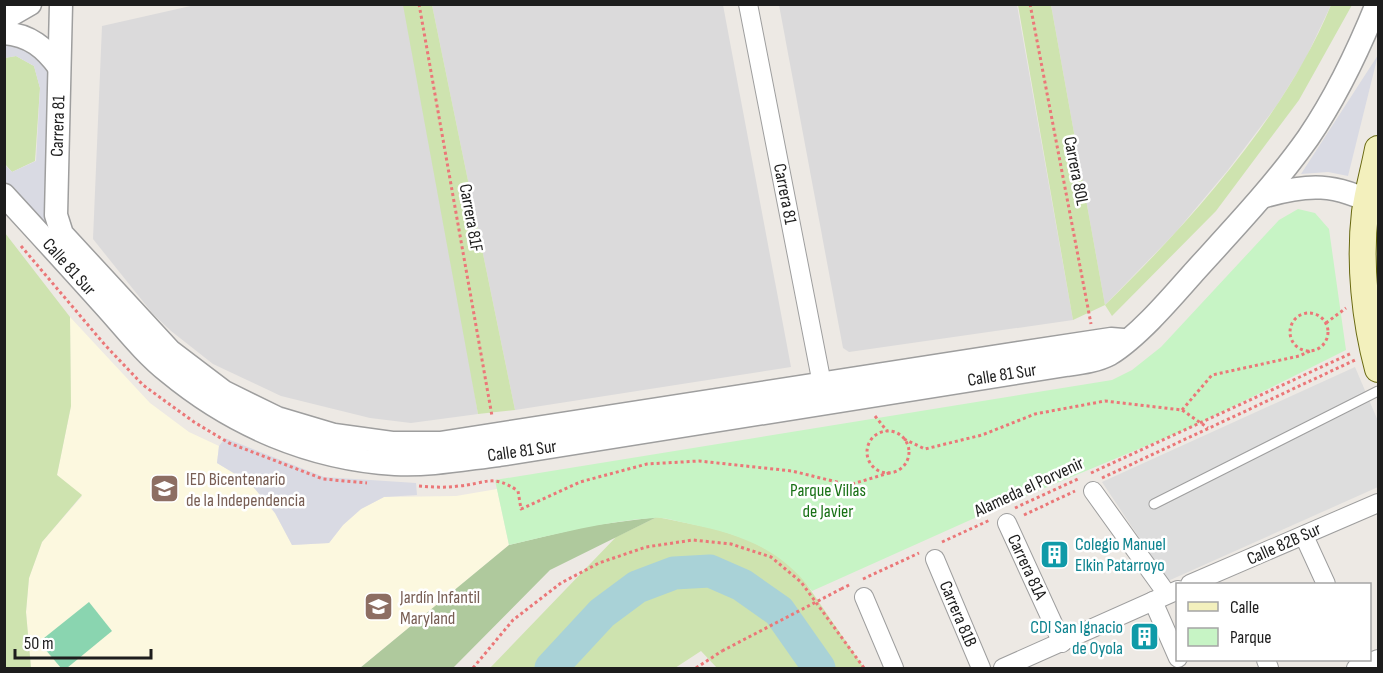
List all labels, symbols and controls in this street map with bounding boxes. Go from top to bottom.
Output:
street label: Carrera 81 [46,94,70,157]
street label: Carrera 80L [1059,135,1093,208]
street label: Carrera 81 [769,162,801,227]
street label: Carrera 81F [455,182,487,254]
street label: Calle 81 Sur [38,234,100,300]
street label: Calle 81 Sur [966,359,1038,391]
street label: Calle 81 Sur [486,436,558,466]
street label: Alameda el Porvenir [970,452,1087,522]
place label: IED Bicentenario de la Independencia [186,469,305,511]
school or university icon: IED Bicentenario de la Independencia [149,473,181,505]
park label: Parque Villas de Javier [790,480,866,522]
street label: Calle 82B Sur [1244,518,1324,570]
street label: Carrera 81A [1003,531,1051,603]
place label: Colegio Manuel Elkin Patarroyo [1075,534,1166,576]
building icon: Colegio Manuel Elkin Patarroyo [1038,538,1070,570]
street label: Carrera 81B [935,578,981,650]
legend [1176,583,1371,661]
place label: Jardín Infantil Maryland [399,587,480,629]
school or university icon: Jardín Infantil Maryland [363,591,395,623]
text: Calle [1230,597,1259,618]
place label: CDI San Ignacio de Oyola [1030,617,1123,659]
building icon: CDI San Ignacio de Oyola [1128,621,1160,653]
scale bar [15,622,152,660]
text: Parque [1230,627,1271,648]
text: 50 m [24,633,54,654]

